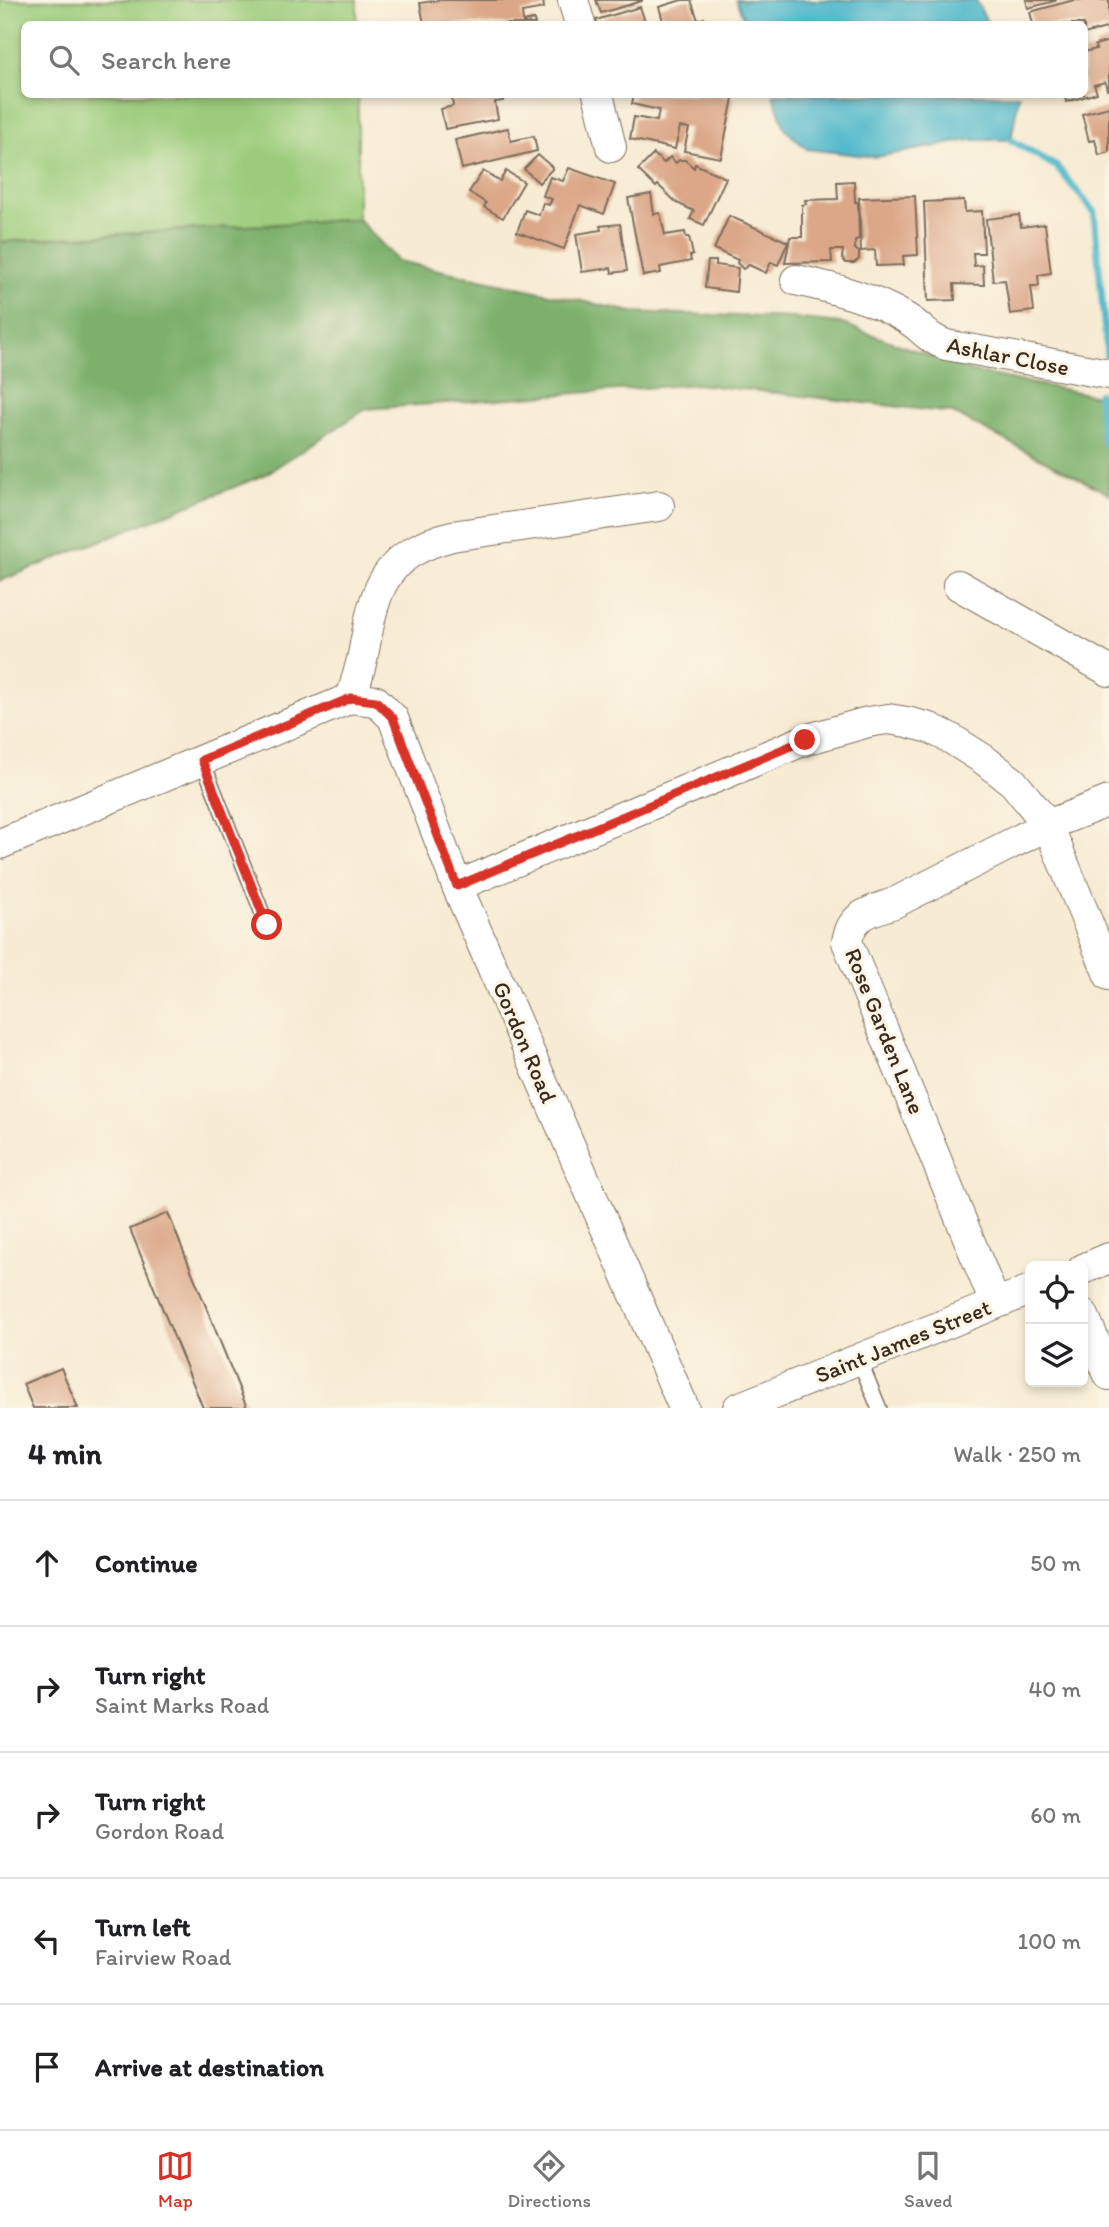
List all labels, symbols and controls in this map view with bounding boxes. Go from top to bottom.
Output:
search box [21,21,1088,98]
icon: search [45,41,83,79]
text: Search here [101,44,231,76]
street label: Ashlar Close [944,330,1072,382]
route end [789,724,820,755]
route start [251,909,282,940]
street label: Rose Garden Lane [839,944,931,1118]
street label: Gordon Road [487,977,563,1107]
map controls [1025,1261,1088,1387]
button: locate [1025,1261,1088,1324]
street label: Saint James Street [811,1293,995,1389]
button: layers [1025,1324,1088,1387]
text: 4 min [28,1435,102,1472]
text: Walk · 250 m [953,1440,1081,1468]
icon: ahead [28,1544,66,1582]
text: Continue [95,1547,198,1579]
text: 50 m [1030,1549,1081,1577]
text: Turn right [95,1659,206,1691]
icon: right [28,1670,66,1708]
text: 40 m [1028,1675,1081,1703]
text: Saint Marks Road [95,1691,269,1719]
text: Turn right [95,1785,206,1817]
icon: right [28,1796,66,1834]
text: 60 m [1030,1801,1081,1829]
text: Gordon Road [95,1817,224,1845]
text: Turn left [95,1911,191,1943]
icon: left [28,1922,66,1960]
text: 100 m [1017,1927,1081,1955]
text: Fairview Road [95,1943,232,1971]
icon: arrive [28,2048,66,2086]
text: Arrive at destination [95,2051,324,2083]
tab: Map [156,2147,194,2212]
tab: Directions [507,2147,591,2212]
tab: Saved [904,2147,952,2212]

